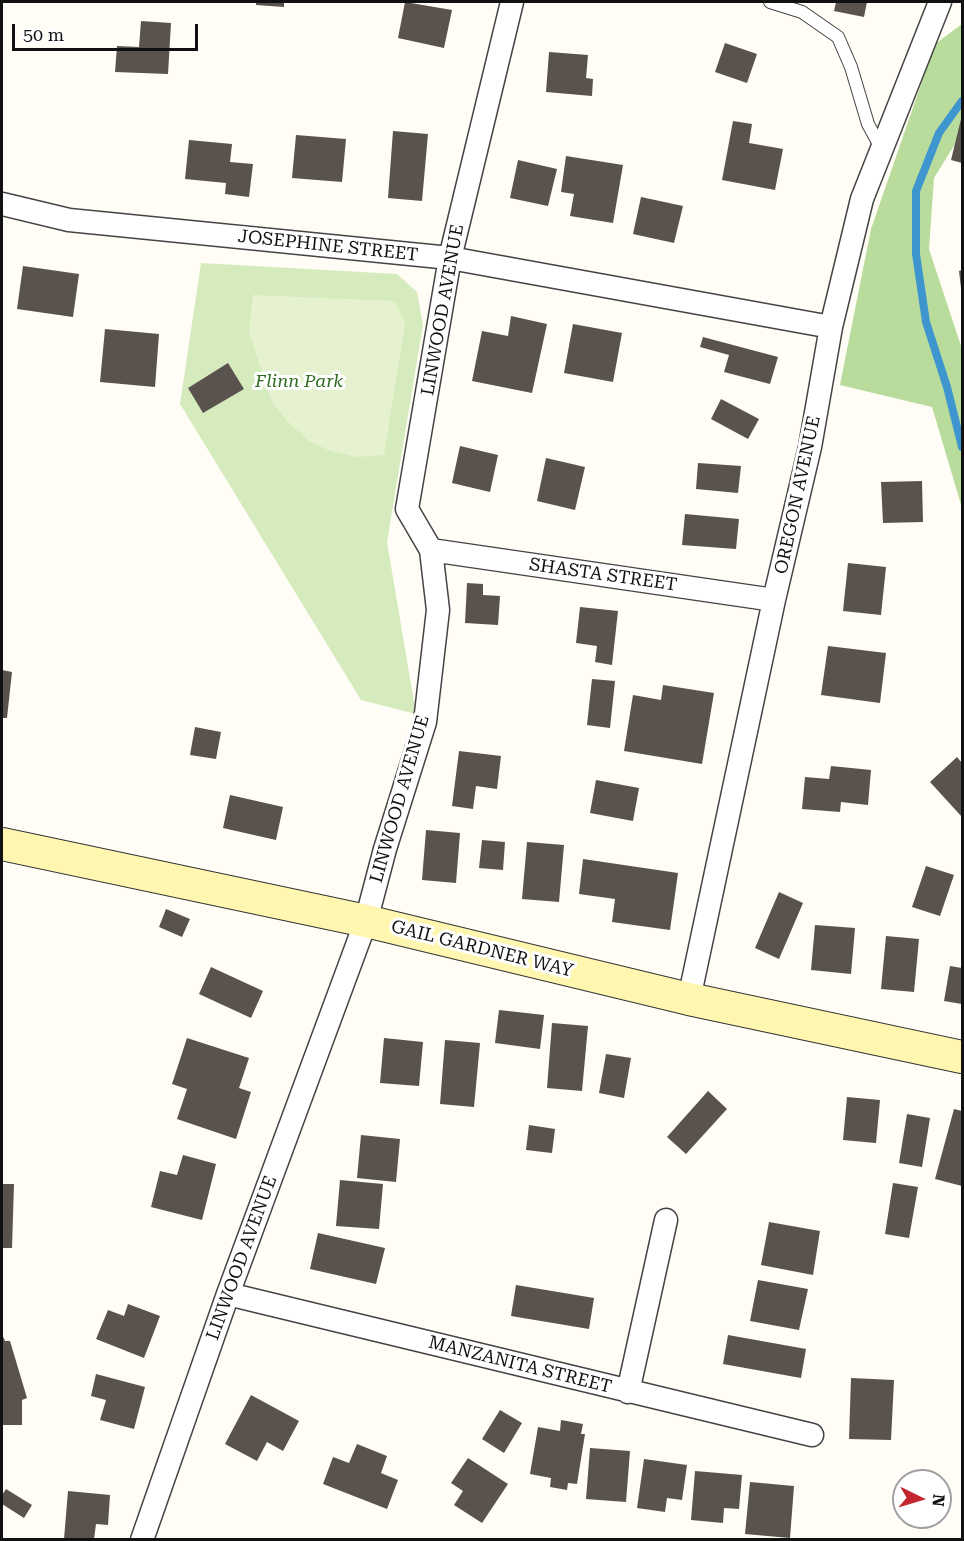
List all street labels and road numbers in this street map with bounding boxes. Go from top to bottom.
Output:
street label: LINWOOD AVENUE [417,223,469,397]
street label: JOSEPHINE STREET [237,226,419,266]
street label: OREGON AVENUE [771,414,825,576]
street label: SHASTA STREET [528,554,678,596]
street label: LINWOOD AVENUE [366,713,434,885]
street label: GAIL GARDNER WAY [389,916,575,982]
street label: LINWOOD AVENUE [202,1173,282,1343]
street label: MANZANITA STREET [426,1332,614,1398]

